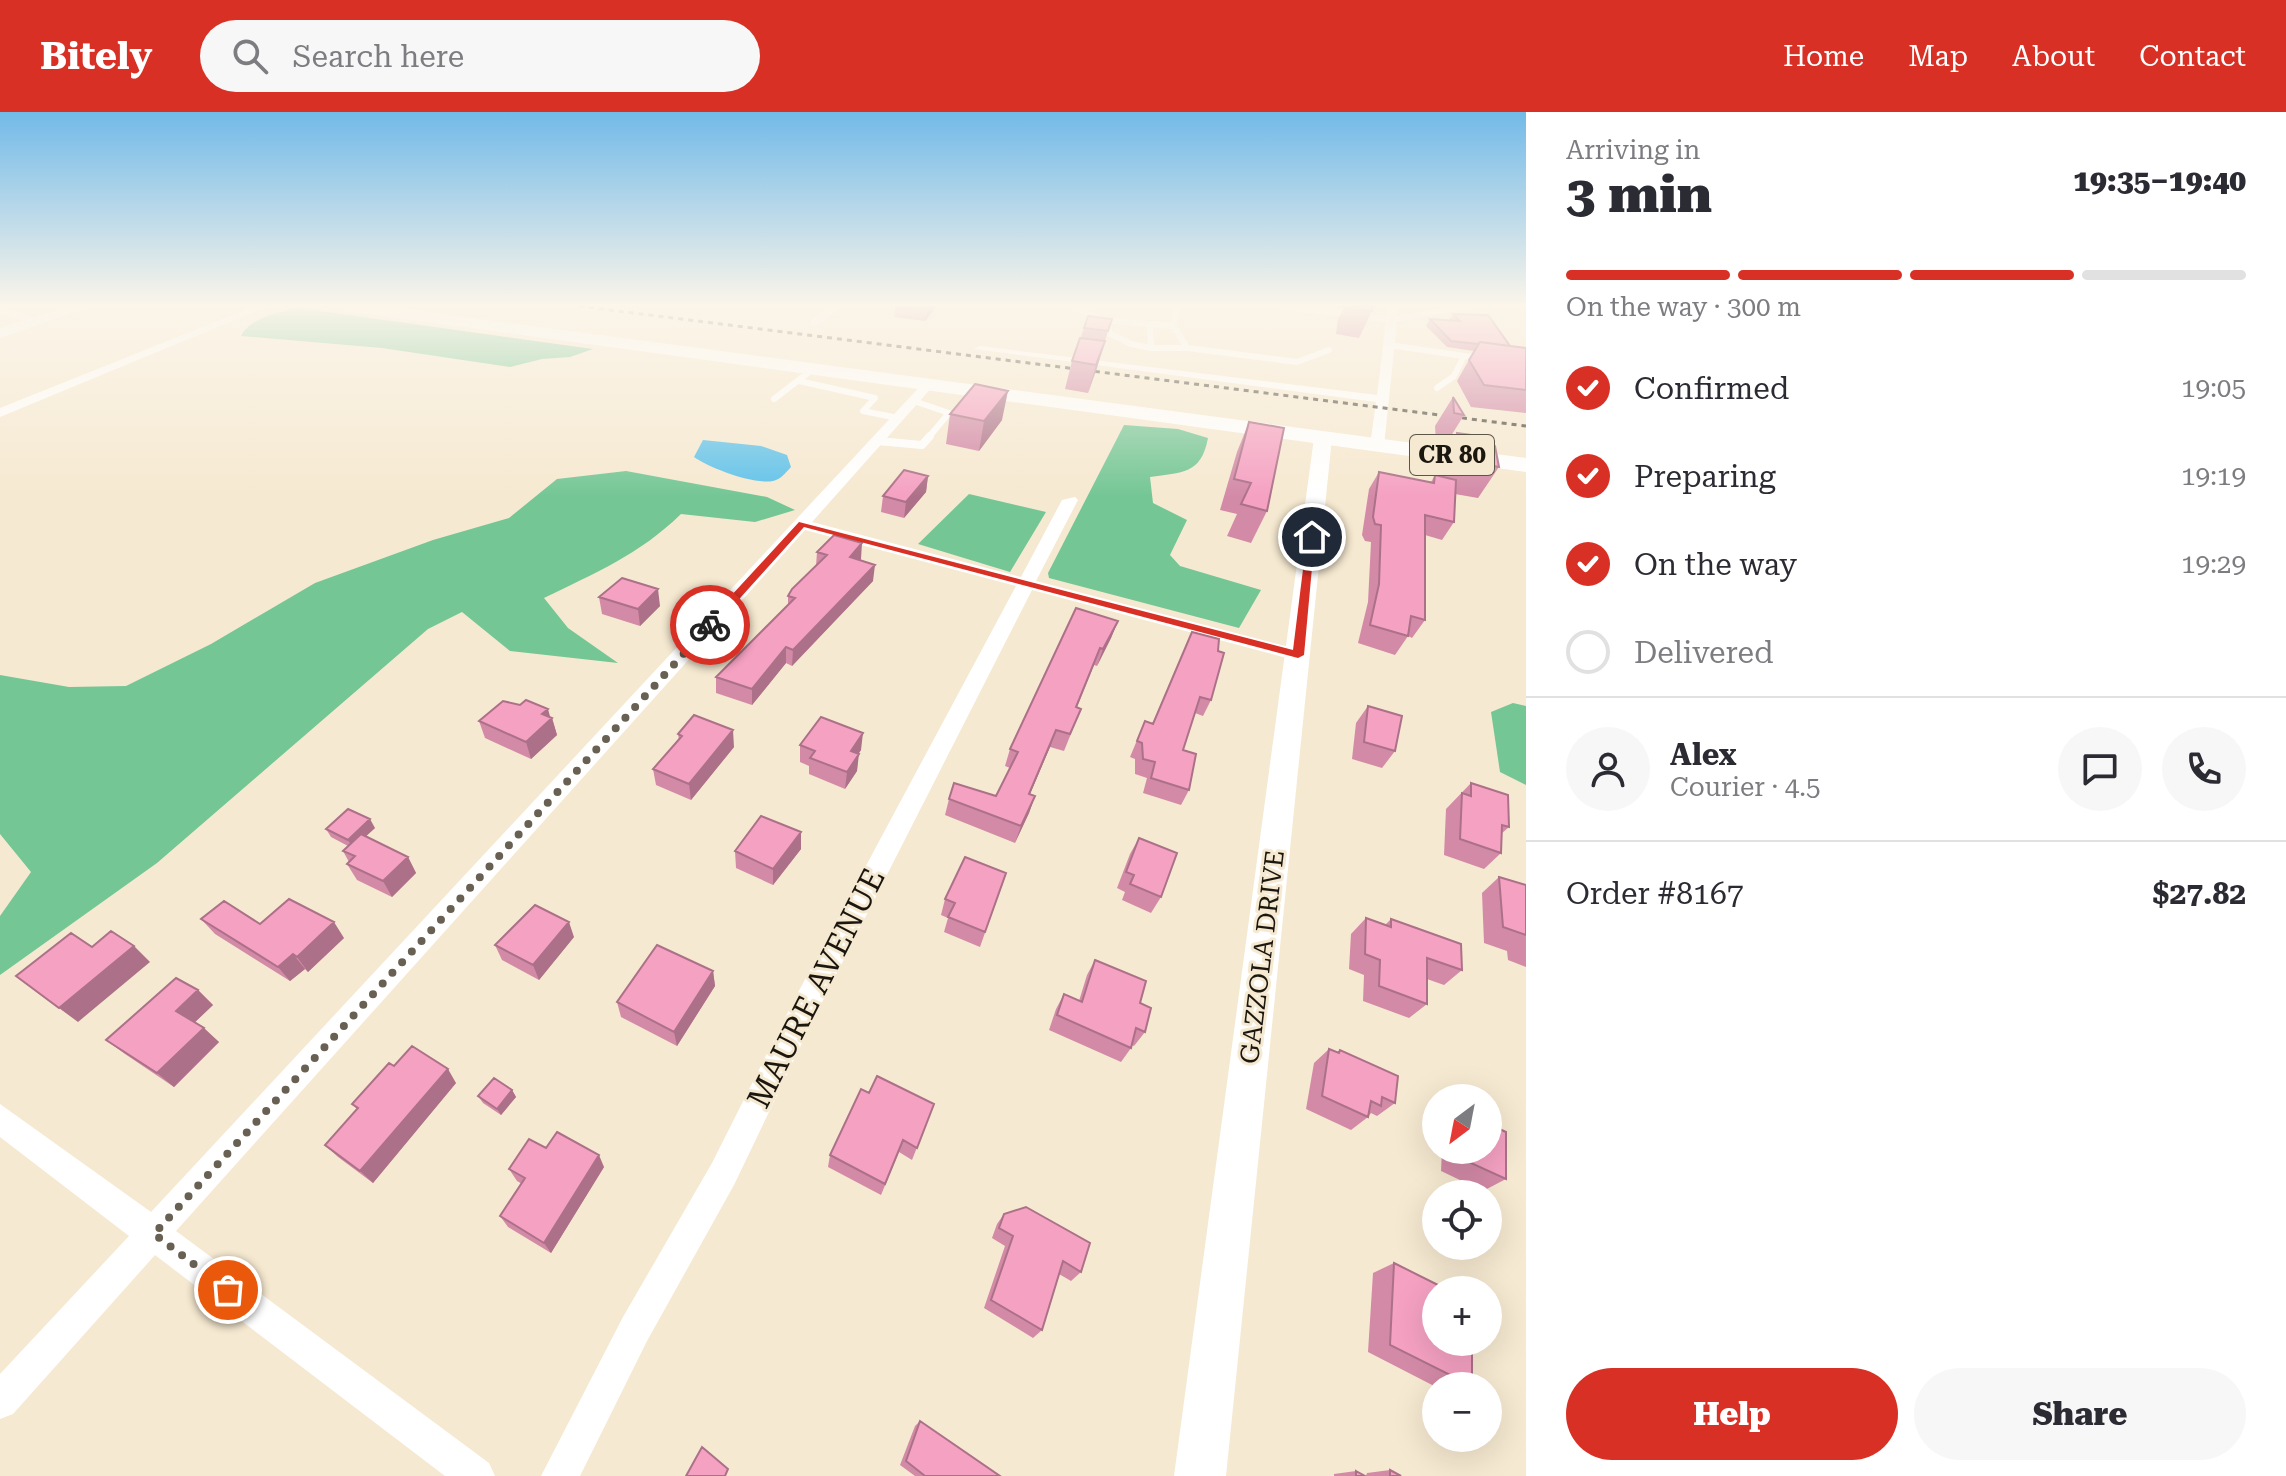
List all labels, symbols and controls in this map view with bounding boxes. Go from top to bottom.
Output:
search box [200,20,760,92]
text: Bitely [40,34,152,78]
icon: search [228,34,272,78]
text: Search here [292,39,464,74]
text: Home [1783,40,1864,73]
text: Map [1908,40,1968,73]
text: About [2012,40,2095,73]
text: Contact [2139,40,2246,73]
text: Arriving in [1566,135,1700,165]
text: 19:35–19:40 [2073,163,2246,198]
text: 3 min [1566,164,1712,225]
text: On the way · 300 m [1566,292,1801,322]
icon: check [1566,366,1610,410]
text: Confirmed [1634,371,1789,406]
text: 19:05 [2181,373,2246,403]
road number: CR 80 [1410,435,1494,475]
icon: check [1566,454,1610,498]
text: Preparing [1634,459,1776,494]
text: 19:19 [2181,461,2246,491]
pin [1278,503,1346,571]
icon: home [1290,515,1334,559]
icon: check [1566,542,1610,586]
text: On the way [1634,547,1797,582]
text: 19:29 [2181,549,2246,579]
courier [670,585,750,665]
icon: bike [688,603,732,647]
text: Delivered [1634,635,1773,670]
button: person [1566,727,1650,811]
button: chat [2058,727,2142,811]
button: phone [2162,727,2246,811]
text: Alex [1670,737,1737,772]
text: Courier · 4.5 [1670,772,1820,802]
street label: GAZZOLA DRIVE [1234,849,1290,1065]
street label: MAURE AVENUE [739,862,893,1114]
text: Order #8167 [1566,876,1744,911]
text: $27.82 [2153,876,2246,911]
north arrow [1422,1084,1502,1164]
map controls [1422,1084,1502,1452]
button: locate [1422,1180,1502,1260]
pin [194,1256,262,1324]
icon: bag [206,1268,250,1312]
button: + [1422,1276,1502,1356]
button: Help [1566,1368,1898,1460]
button: Share [1914,1368,2246,1460]
button: − [1422,1372,1502,1452]

